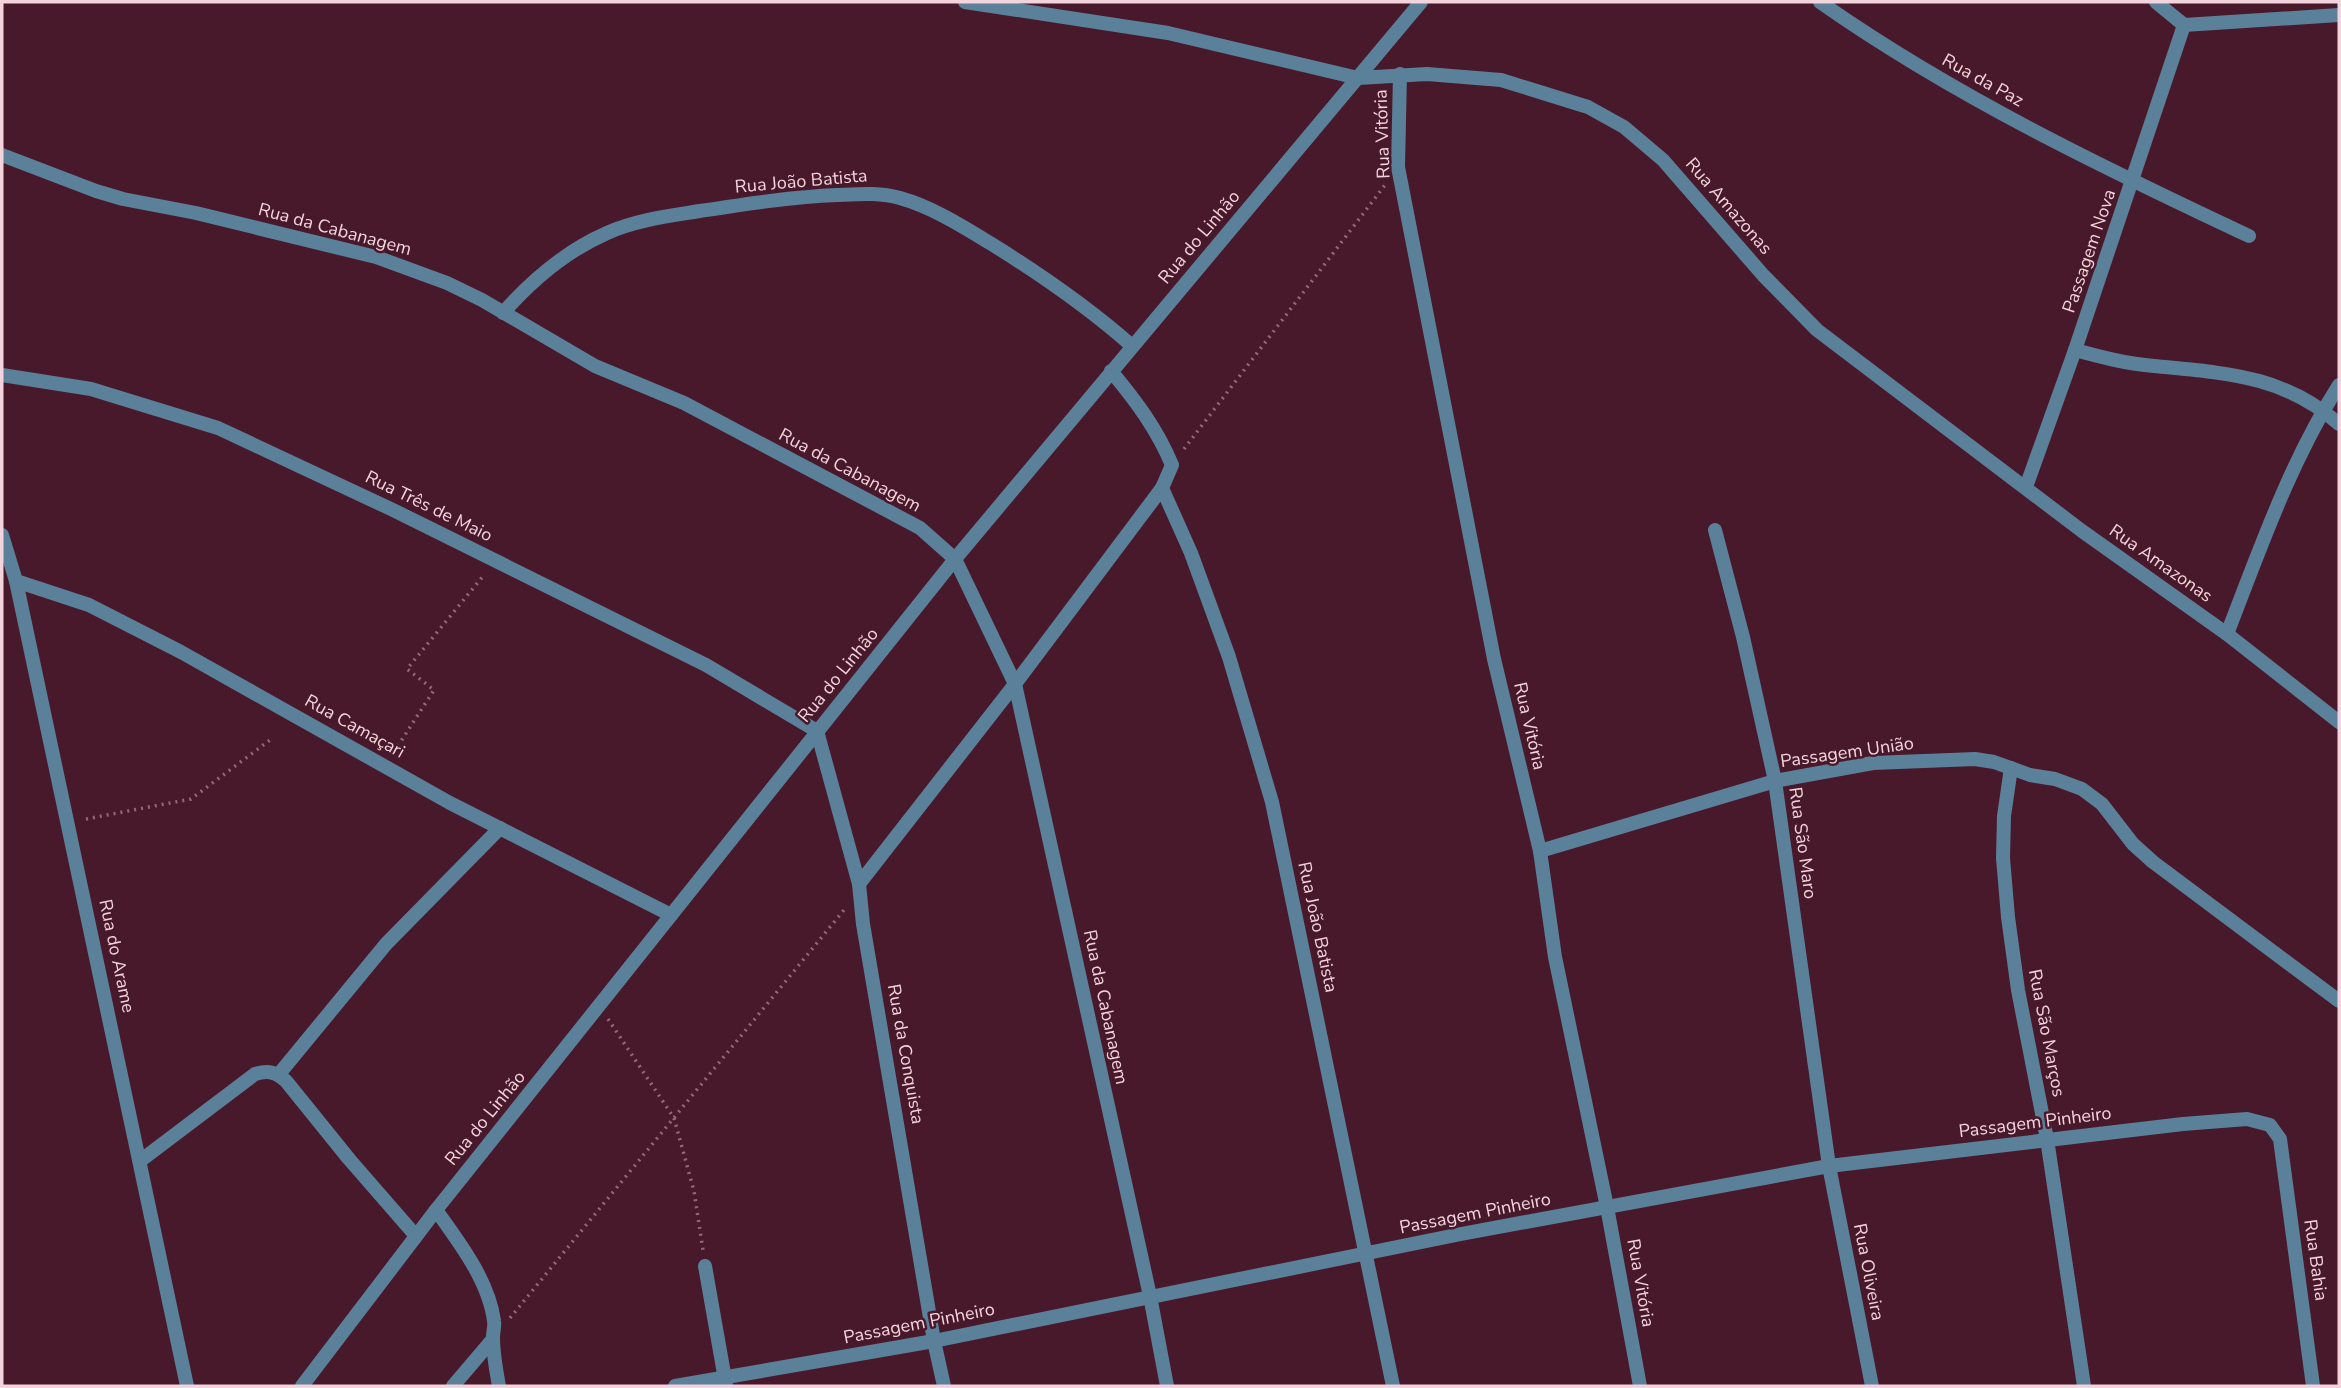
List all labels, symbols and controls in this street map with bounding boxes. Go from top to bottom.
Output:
street label: Rua da Paz [1938,48,2028,112]
street label: Rua Vitória [1368,89,1396,179]
street label: Rua Amazonas [1680,152,1778,260]
street label: Rua João Batista [734,163,868,199]
street label: Rua do Linhão [1153,185,1245,289]
street label: Passagem Nova [2057,186,2121,316]
street label: Rua da Cabanagem [256,197,414,261]
street label: Rua da Cabanagem [775,422,925,518]
street label: Rua Três de Maio [361,465,497,547]
street label: Rua Amazonas [2105,518,2217,608]
street label: Rua do Linhão [792,623,884,727]
street label: Rua Vitória [1508,680,1552,772]
street label: Rua Camaçari [301,689,409,763]
street label: Passagem União [1779,731,1915,773]
street label: Rua São Maro [1783,785,1823,901]
street label: Rua João Batista [1292,859,1344,995]
street label: Rua do Arame [93,897,141,1015]
street label: Rua da Cabanagem [1078,927,1134,1087]
street label: Rua São Marços [2023,967,2071,1099]
street label: Rua da Conquista [882,982,930,1126]
street label: Rua do Linhão [439,1066,531,1170]
street label: Passagem Pinheiro [1957,1101,2113,1143]
street label: Passagem Pinheiro [1397,1187,1553,1239]
street label: Rua Bahia [2298,1218,2334,1302]
street label: Rua Oliveira [1848,1221,1890,1323]
street label: Rua Vitória [1621,1237,1661,1329]
street label: Passagem Pinheiro [841,1297,997,1349]

